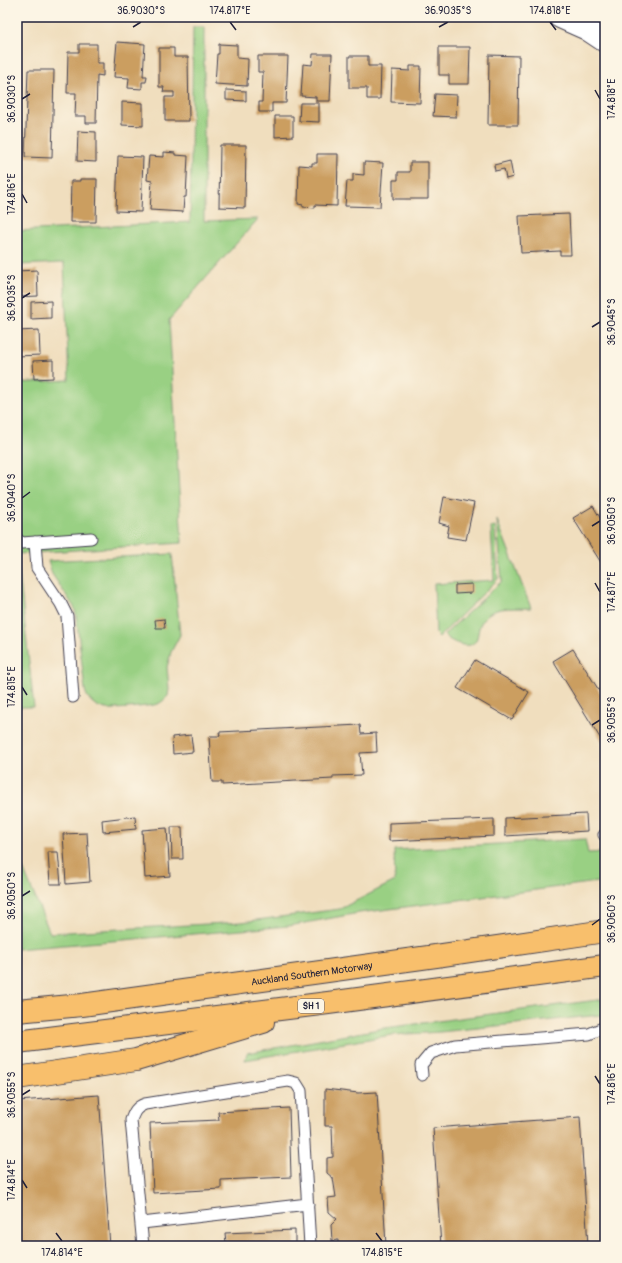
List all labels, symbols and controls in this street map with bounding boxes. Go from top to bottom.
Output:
text: 36.9030°S [117,5,165,17]
text: 174.817°E [209,5,251,17]
text: 36.9035°S [425,5,472,17]
text: 174.818°E [530,5,570,17]
text: 36.9030°S [6,75,18,123]
text: 174.818°E [606,79,618,119]
text: 174.816°E [6,173,18,215]
text: 36.9035°S [6,274,18,321]
text: 36.9045°S [606,298,618,346]
text: 36.9040°S [6,474,18,522]
text: 36.9050°S [606,497,618,545]
text: 174.817°E [606,571,618,613]
text: 174.815°E [6,666,18,708]
text: 36.9055°S [606,697,618,743]
text: 36.9050°S [6,872,18,920]
text: 36.9060°S [606,895,618,943]
street label: Auckland Southern Motorway [250,960,374,989]
road number: SH 1 [298,999,324,1013]
text: 174.816°E [606,1063,618,1105]
text: 36.9055°S [6,1072,18,1118]
text: 174.814°E [6,1159,18,1201]
text: 174.814°E [41,1247,83,1259]
text: 174.815°E [361,1247,403,1259]

